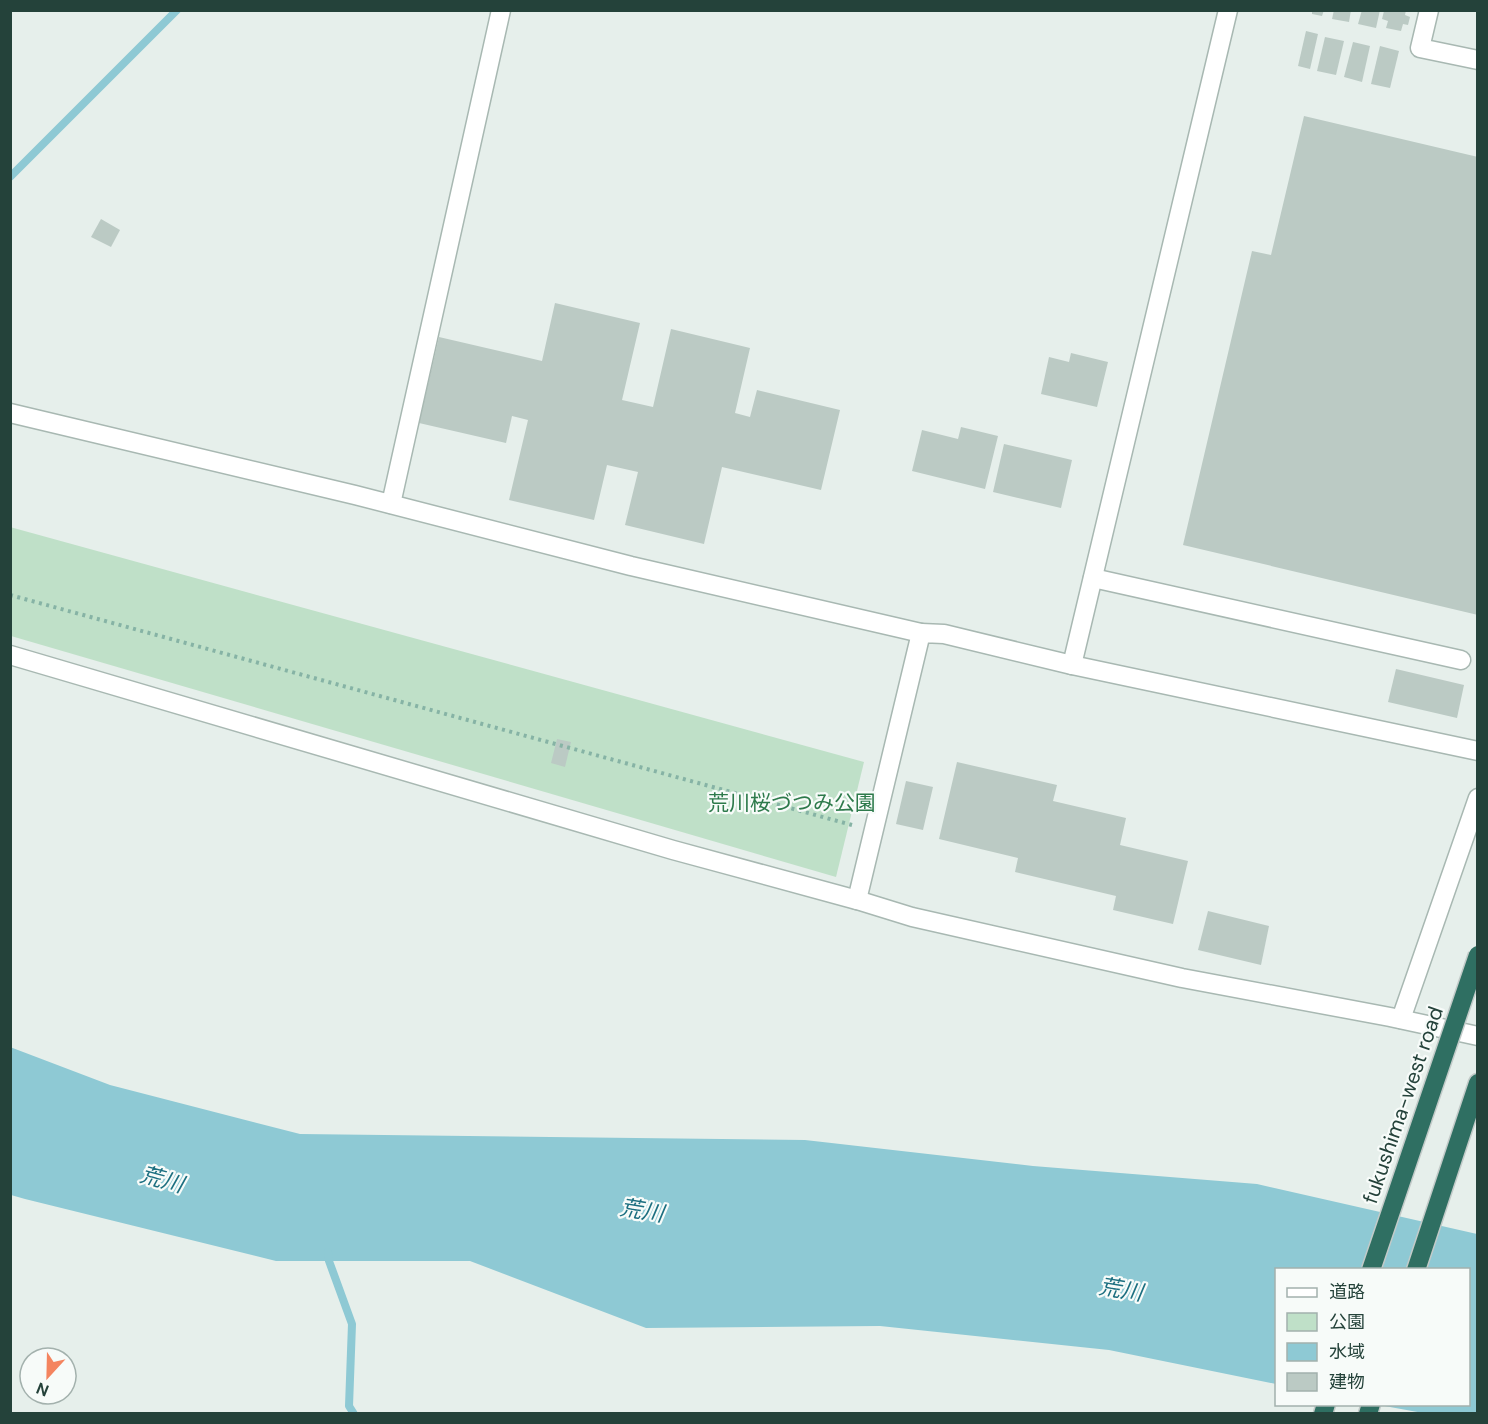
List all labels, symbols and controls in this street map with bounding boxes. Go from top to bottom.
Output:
park label: 荒川桜づつみ公園 [708,789,876,817]
street label: fukushima-west road [1356,1003,1450,1207]
water label: 荒川 [137,1160,189,1200]
water label: 荒川 [618,1193,668,1229]
legend [1275,1268,1470,1406]
water label: 荒川 [1097,1272,1147,1308]
text: 道路 [1329,1280,1365,1304]
text: 公園 [1329,1310,1365,1334]
text: 水域 [1329,1340,1365,1364]
north arrow [18,1346,78,1406]
text: 建物 [1329,1370,1365,1394]
text: N [33,1378,52,1401]

